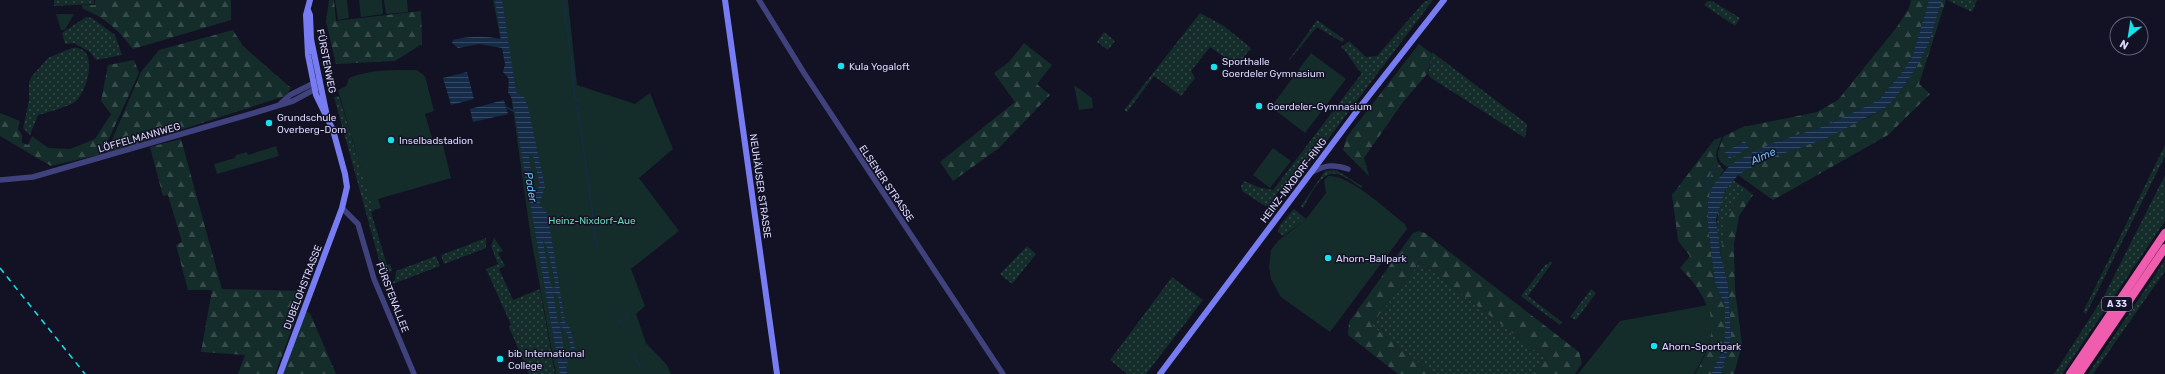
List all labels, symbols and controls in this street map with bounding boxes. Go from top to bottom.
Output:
north arrow [2109,16,2149,56]
street label: FÜRSTENWEG [314,28,338,95]
text: N [2118,37,2131,52]
place label: Sporthalle Goerdeler Gymnasium [1222,56,1325,80]
marker: Kula Yogaloft [836,61,846,71]
place label: Kula Yogaloft [849,61,910,73]
marker: Sporthalle Goerdeler Gymnasium [1209,62,1219,72]
marker: Goerdeler-Gymnasium [1254,101,1264,111]
place label: Goerdeler-Gymnasium [1267,101,1372,113]
place label: Grundschule Overberg-Dom [277,112,346,136]
marker: Grundschule Overberg-Dom [264,118,274,128]
street label: LÖFFELMANNWEG [97,120,182,155]
street label: NEUHÄUSER STRASSE [747,133,773,239]
marker: Inselbadstadion [386,135,396,145]
place label: Inselbadstadion [399,135,473,147]
street label: HEINZ-NIXDORF-RING [1258,136,1330,225]
street label: ELSENER STRASSE [856,143,916,224]
water label: Alme [1748,145,1778,168]
water label: Pader [521,171,540,204]
park label: Heinz-Nixdorf-Aue [548,215,636,227]
street label: DUBELOHSTRASSE [281,243,325,331]
marker: Ahorn-Ballpark [1323,253,1333,263]
place label: Ahorn-Ballpark [1336,253,1407,265]
street label: FÜRSTENALLEE [373,260,411,334]
road number: A 33 [2102,297,2132,311]
marker: Ahorn-Sportpark [1649,341,1659,351]
place label: Ahorn-Sportpark [1662,341,1742,353]
place label: bib International College [508,348,584,372]
marker: bib International College [495,354,505,364]

